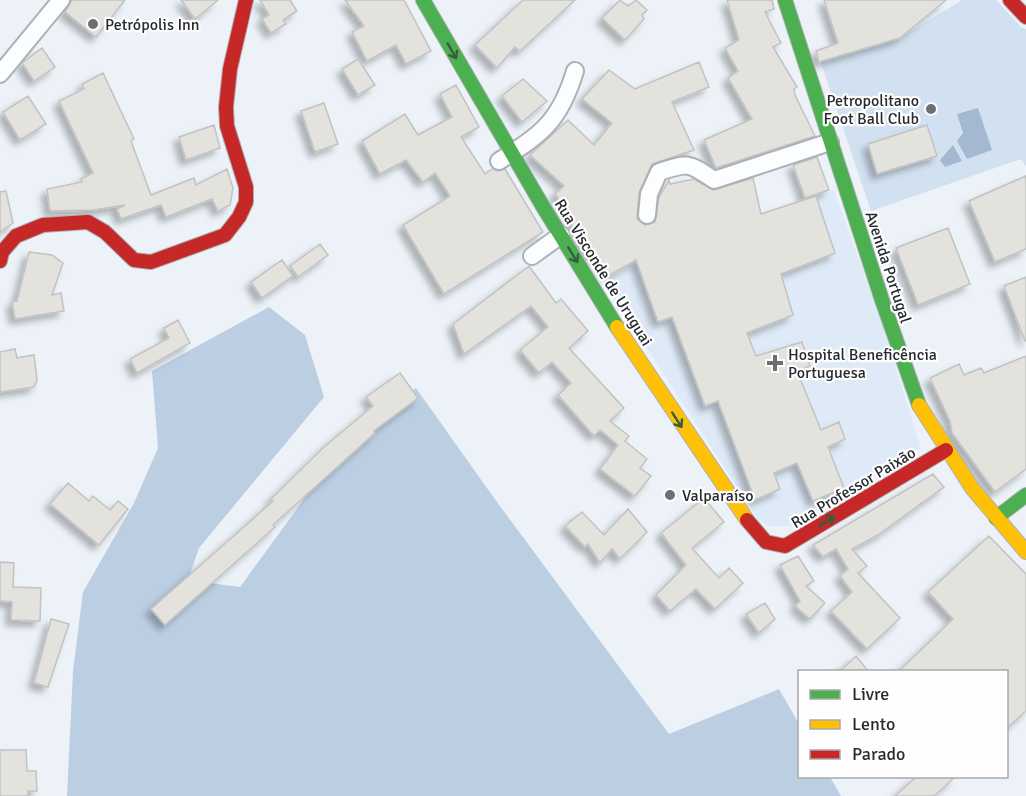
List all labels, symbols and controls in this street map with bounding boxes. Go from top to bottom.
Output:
place label: Petrópolis Inn [105,15,200,35]
marker: Petrópolis Inn [86,17,100,31]
one-way arrow [446,42,458,59]
place label: Petropolitano Foot Ball Club [824,91,919,129]
marker: Petropolitano Foot Ball Club [924,102,938,116]
street label: Rua Visconde de Uruguai [550,195,657,350]
street label: Avenida Portugal [861,209,916,326]
one-way arrow [567,246,580,263]
place label: Hospital Beneficência Portuguesa [788,345,937,383]
marker: Hospital Beneficência Portuguesa [766,354,784,372]
one-way arrow [671,411,683,428]
street label: Rua Professor Paixão [788,443,920,533]
place label: Valparaíso [682,486,754,506]
marker: Valparaíso [663,488,677,502]
one-way arrow [818,514,835,526]
legend [798,670,1008,778]
text: Livre [852,683,889,705]
text: Lento [852,713,895,735]
text: Parado [852,743,905,765]

